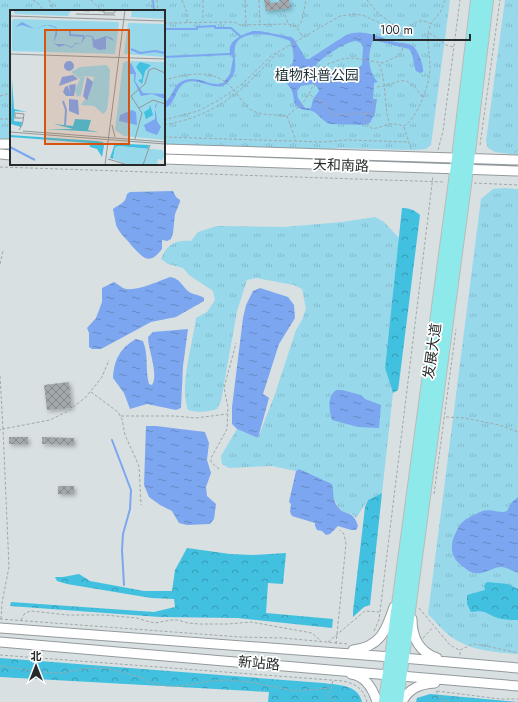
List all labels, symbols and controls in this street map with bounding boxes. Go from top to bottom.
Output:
inset map [10,10,165,165]
scale bar [374,16,470,42]
text: 100 m [380,21,413,39]
park label: 植物科普公园 [275,65,359,85]
street label: 天和南路 [313,154,369,176]
street label: 发展大道 [418,322,446,380]
north arrow [16,646,56,686]
text: 北 [31,648,42,664]
street label: 新站路 [237,651,281,675]

